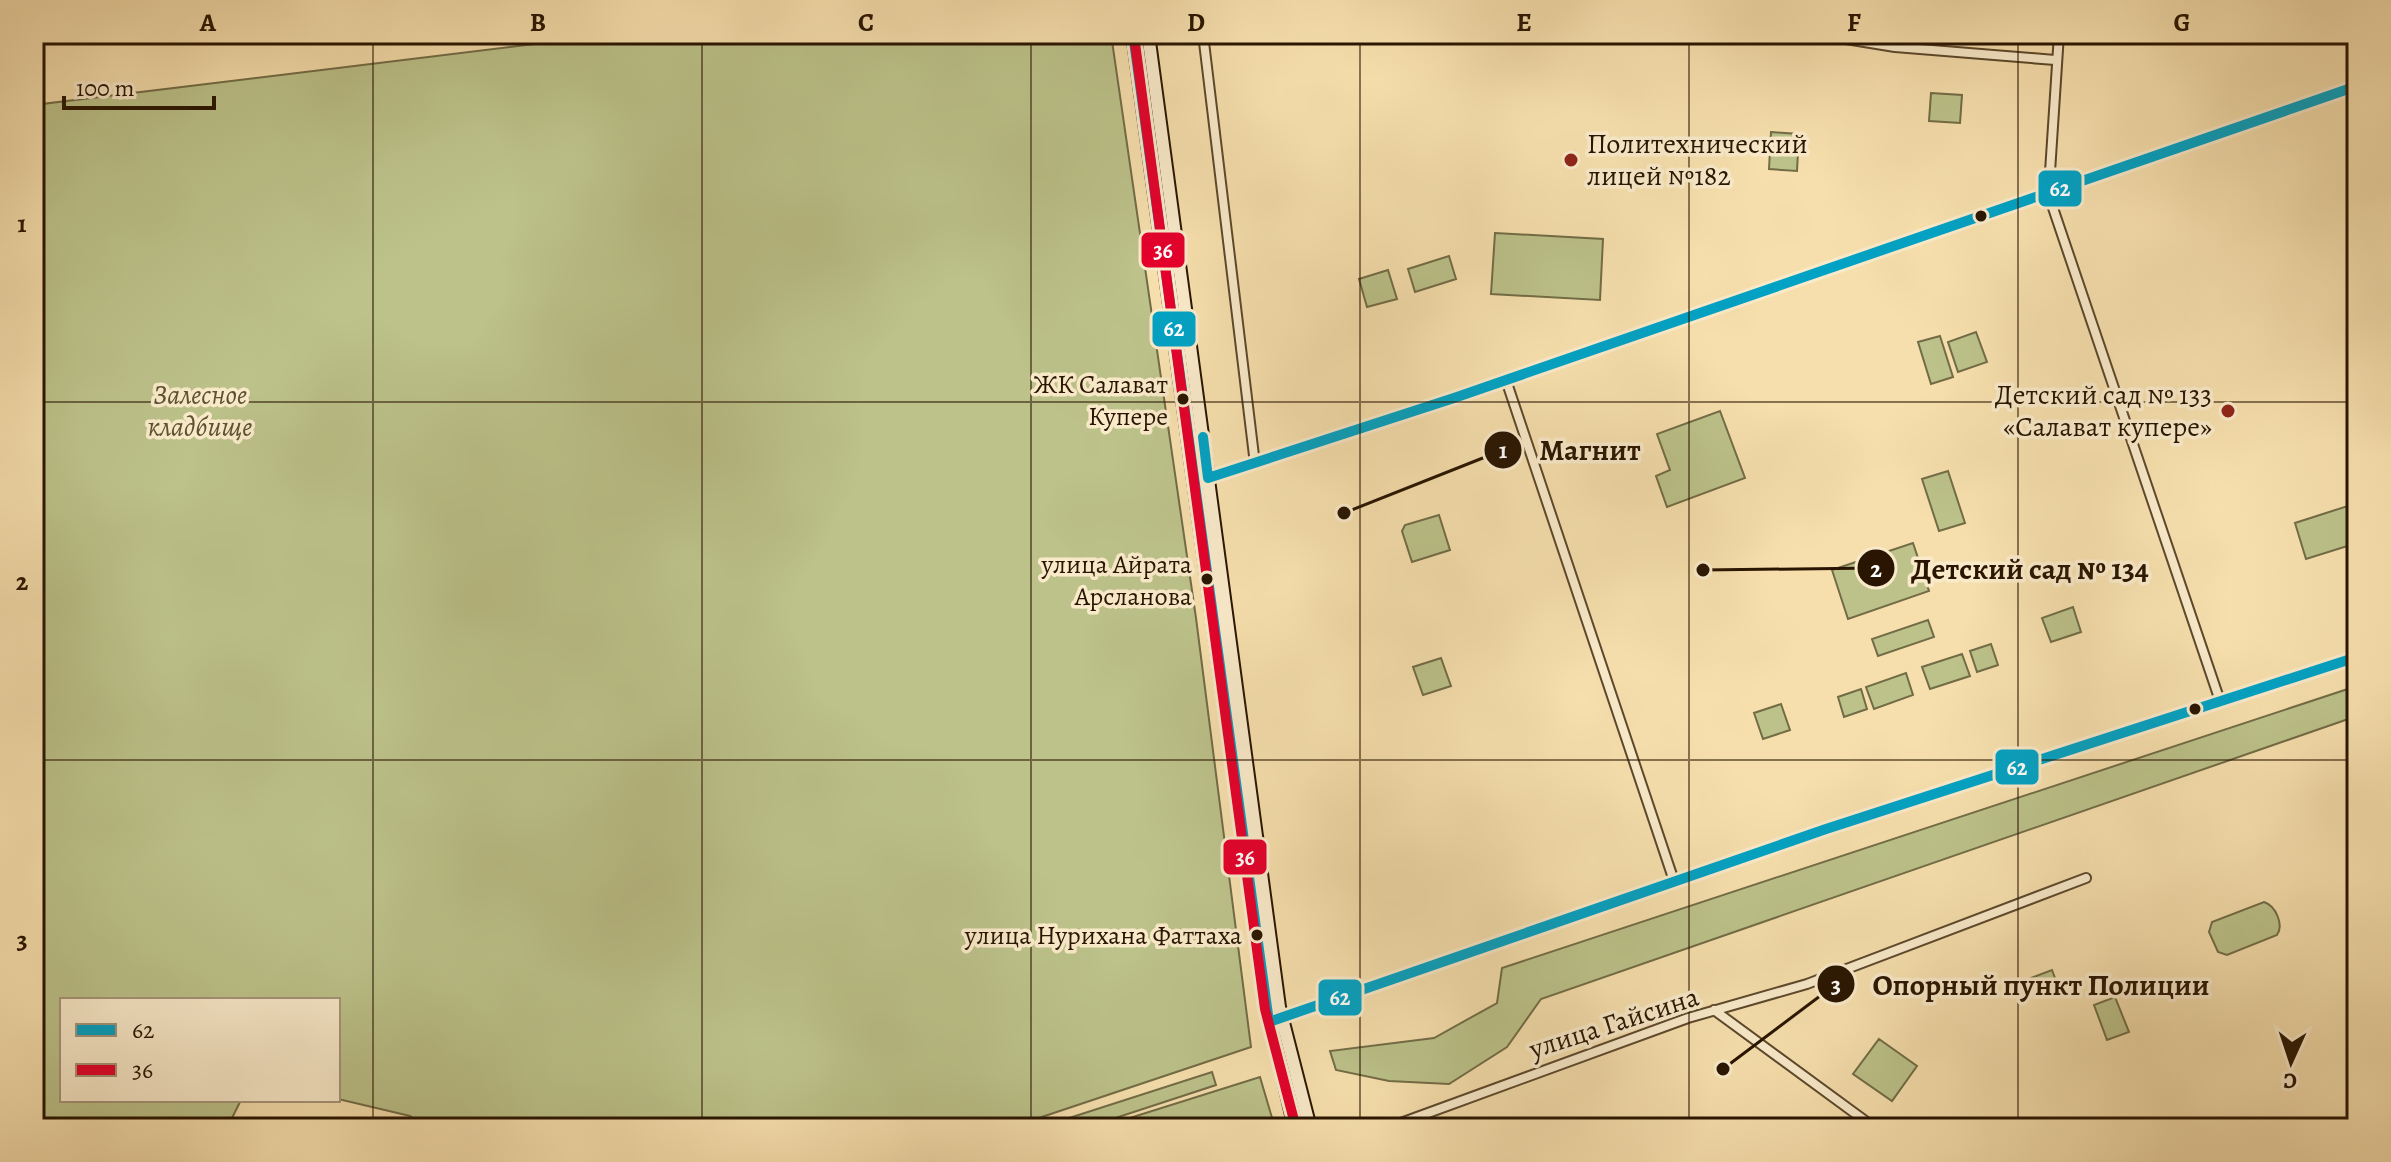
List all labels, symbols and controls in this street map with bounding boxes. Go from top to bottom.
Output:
text: A [199,5,217,40]
text: B [530,5,546,40]
text: C [858,5,874,40]
text: D [1187,5,1205,40]
text: E [1516,5,1532,40]
text: F [1847,5,1861,40]
text: G [2173,5,2191,40]
scale bar [64,60,214,110]
text: 100 m [76,72,135,104]
place label: Политехнический лицей №182 [1587,125,1808,195]
marker: Политехнический лицей №182 [1562,151,1580,169]
line badge: 62 [2037,169,2083,208]
text: 62 [2050,174,2071,204]
text: 1 [17,206,27,241]
unlabelled marker [1973,208,1989,224]
line badge: 36 [1140,231,1186,269]
text: 36 [1153,236,1173,266]
line badge: 62 [1151,310,1197,348]
text: 62 [1164,314,1185,344]
place label: ЖК Салават Купере [1033,367,1168,434]
park label: Залесное кладбище [147,376,253,446]
place label: Детский сад № 133 «Салават купере» [1995,376,2212,446]
marker: ЖК Салават Купере [1175,391,1191,407]
marker: Детский сад № 133 «Салават купере» [2219,402,2237,420]
callout: Магнит [1483,423,1656,477]
text: Магнит [1539,430,1641,470]
text: 1 [1499,434,1508,466]
callout: Детский сад № 134 [1856,541,2165,595]
place label: улица Айрата Арсланова [1040,547,1192,614]
text: Детский сад № 134 [1911,549,2149,589]
text: 2 [1870,553,1882,585]
text: 2 [16,564,29,599]
marker: улица Айрата Арсланова [1199,571,1215,587]
unlabelled marker [2187,701,2203,717]
line badge: 62 [1994,748,2040,786]
text: 62 [2007,753,2028,783]
line badge: 36 [1222,838,1268,876]
text: 36 [1235,843,1255,873]
place label: улица Нурихана Фаттаха [964,918,1242,953]
text: 3 [16,922,28,957]
marker: улица Нурихана Фаттаха [1249,927,1265,943]
callout: Опорный пункт Полиции [1816,957,2225,1011]
text: Опорный пункт Полиции [1872,965,2210,1005]
text: 3 [1831,969,1841,1001]
line badge: 62 [1317,978,1363,1017]
street label: улица Гайсина [1523,978,1704,1069]
text: 62 [1330,983,1351,1013]
legend [60,998,340,1102]
text: 62 [132,1014,155,1046]
north arrow [2251,1022,2331,1102]
text: 36 [132,1054,153,1086]
text: С [2282,1066,2298,1096]

